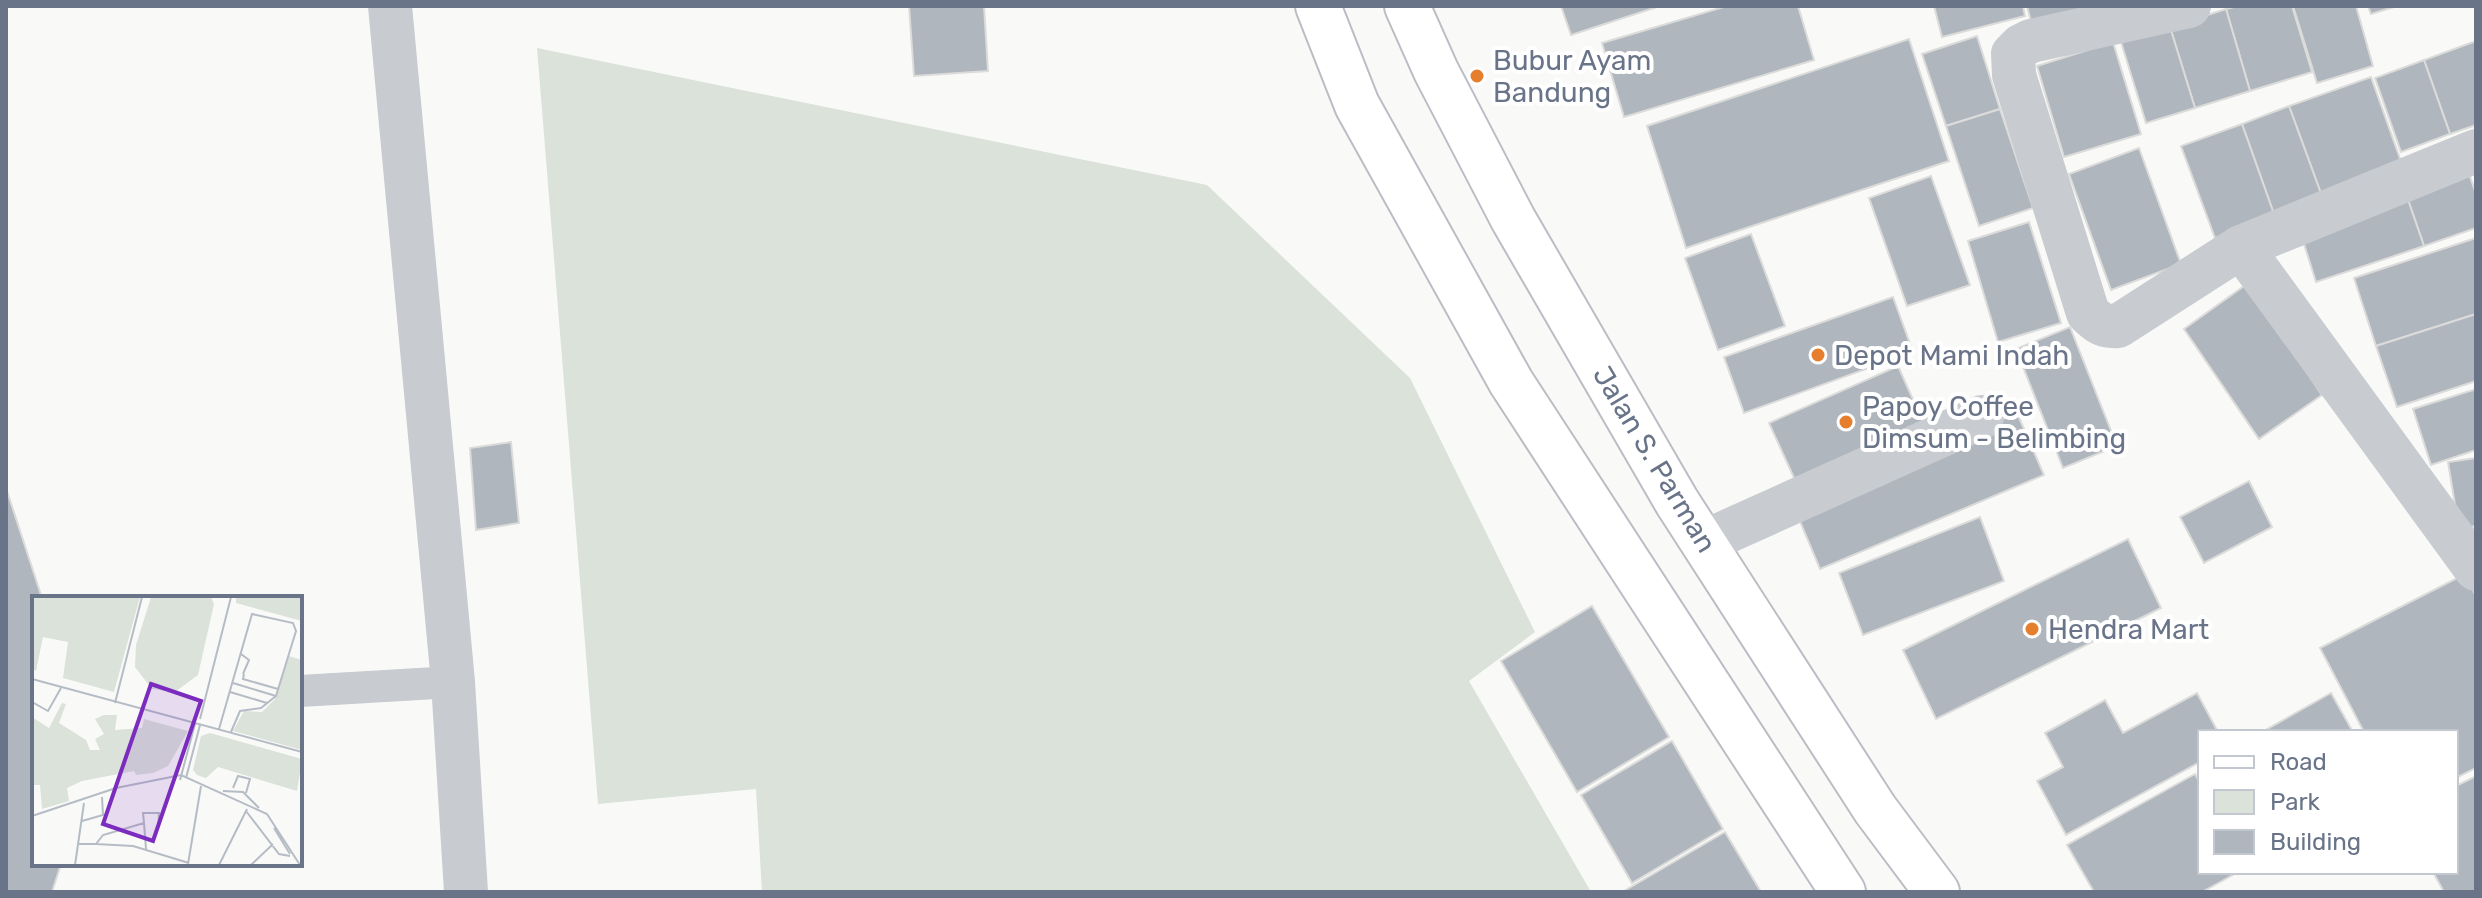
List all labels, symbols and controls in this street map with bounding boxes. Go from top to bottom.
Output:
place label: Bubur Ayam Bandung [1493,44,1651,109]
marker: Bubur Ayam Bandung [1468,67,1486,85]
place label: Depot Mami Indah [1834,339,2069,372]
marker: Depot Mami Indah [1809,346,1827,364]
street label: Jalan S. Parman [1586,360,1723,558]
place label: Papoy Coffee Dimsum - Belimbing [1862,390,2126,455]
marker: Papoy Coffee Dimsum - Belimbing [1837,413,1855,431]
inset map [32,596,302,866]
place label: Hendra Mart [2048,613,2209,646]
marker: Hendra Mart [2023,620,2041,638]
legend [2198,730,2458,874]
text: Road [2270,748,2327,776]
text: Park [2270,788,2321,816]
text: Building [2270,828,2361,856]

